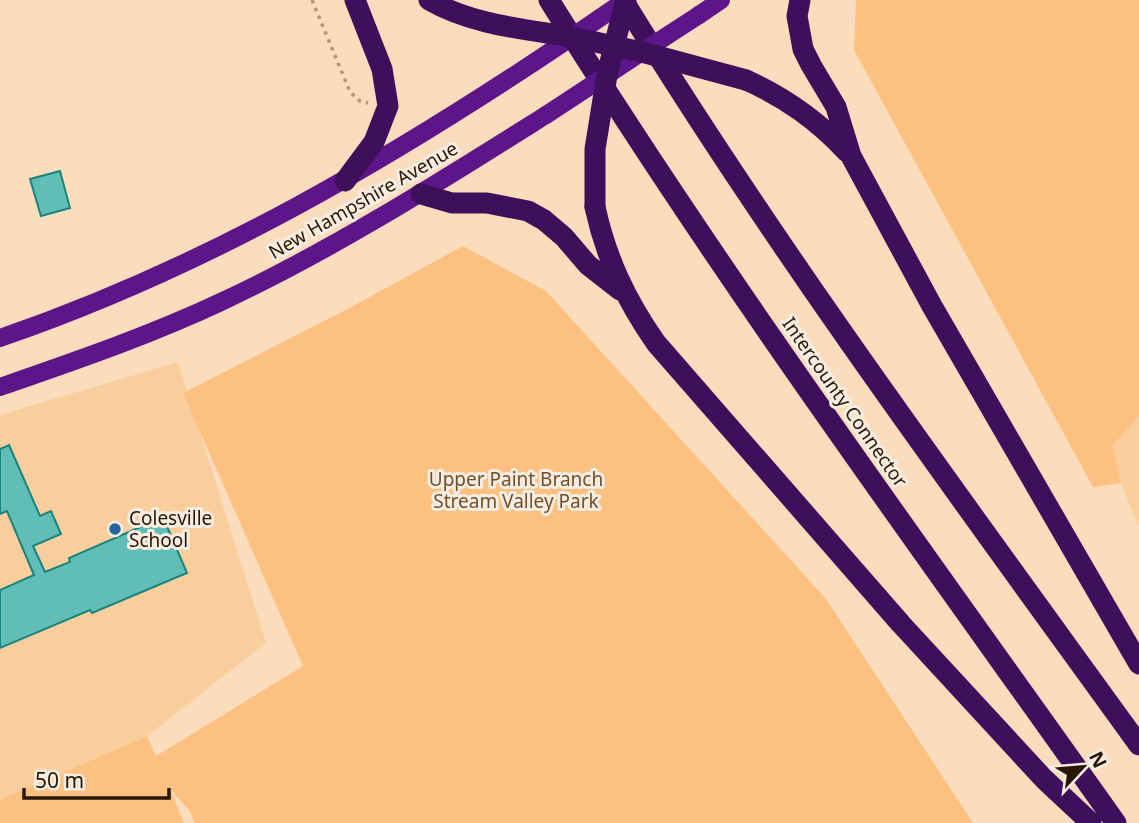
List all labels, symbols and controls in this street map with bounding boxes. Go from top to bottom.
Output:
street label: New Hampshire Avenue [264,135,462,265]
street label: Intercounty Connector [776,312,914,492]
park label: Upper Paint Branch Stream Valley Park [429,466,603,514]
place label: Colesville School [129,505,212,553]
marker: Colesville School [107,521,123,537]
north arrow [1048,732,1118,802]
text: N [1083,747,1113,772]
scale bar [24,756,170,800]
text: 50 m [35,766,84,794]

